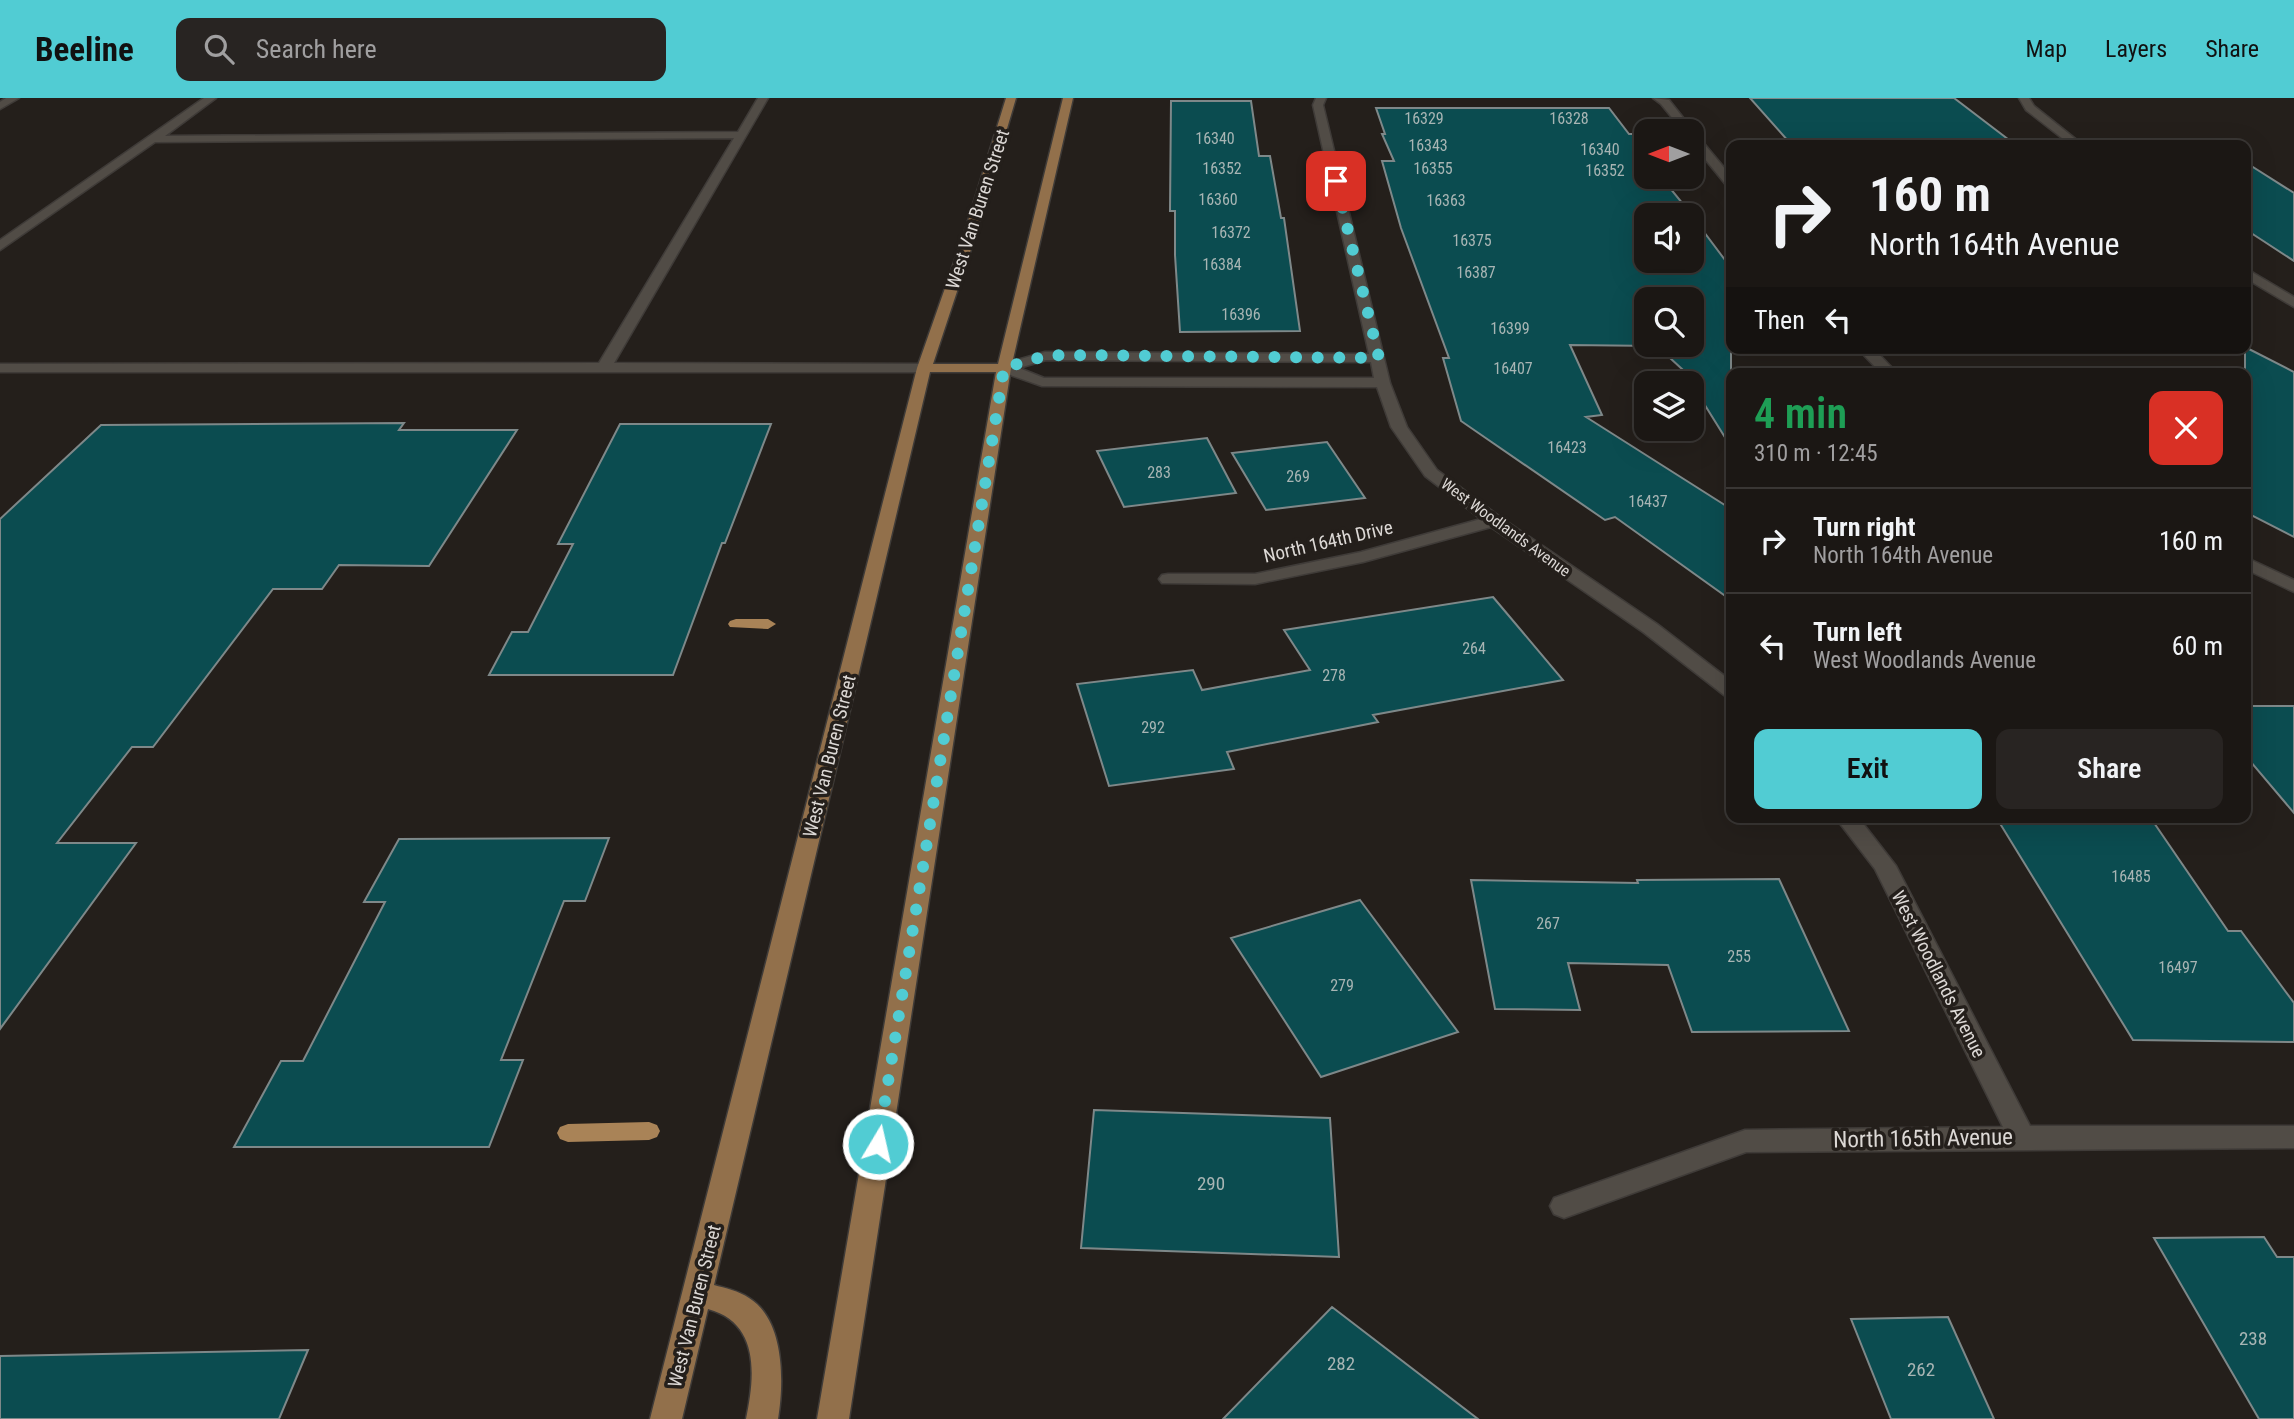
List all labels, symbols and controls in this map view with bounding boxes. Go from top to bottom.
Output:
search box [176,18,666,81]
text: Beeline [35,30,134,69]
icon: search [200,30,238,68]
text: Search here [256,34,377,64]
text: Map [2026,35,2067,63]
text: Layers [2105,35,2167,63]
text: Share [2205,35,2259,63]
house number: 16329 [1404,109,1444,128]
house number: 16328 [1549,109,1589,128]
north arrow [1634,119,1704,189]
map controls [1634,119,1704,441]
street label: West Van Buren Street [941,126,1014,292]
house number: 16340 [1195,129,1235,148]
house number: 16343 [1408,136,1448,155]
house number: 16340 [1580,140,1620,159]
pin [1306,151,1366,211]
house number: 16352 [1202,159,1242,178]
house number: 16355 [1413,159,1453,178]
house number: 16352 [1585,161,1625,180]
icon: arrive [1317,162,1355,200]
text: 160 m [1869,166,1991,223]
icon: right [1754,168,1845,259]
house number: 16360 [1198,190,1238,209]
house number: 16363 [1426,191,1466,210]
button: sound [1634,203,1704,273]
house number: 16372 [1211,223,1251,242]
text: North 164th Avenue [1869,225,2119,263]
house number: 16375 [1452,231,1492,250]
house number: 16384 [1202,255,1242,274]
house number: 16387 [1456,263,1496,282]
button: search [1634,287,1704,357]
icon: left [1819,301,1857,339]
house number: 16396 [1221,305,1261,324]
text: Then [1754,305,1805,335]
house number: 16399 [1490,319,1530,338]
house number: 16407 [1493,359,1533,378]
button: layers [1634,371,1704,441]
text: 4 min [1754,389,1847,438]
button: close [2149,391,2223,465]
house number: 16423 [1547,438,1587,457]
text: 310 m · 12:45 [1754,440,1878,467]
house number: 283 [1147,463,1171,482]
house number: 269 [1286,467,1310,486]
street label: West Woodlands Avenue [1437,474,1574,581]
house number: 16437 [1628,492,1668,511]
text: Turn right [1813,512,1915,542]
street label: North 164th Drive [1261,515,1395,568]
icon: right [1754,522,1792,560]
text: 160 m [2159,526,2223,556]
text: North 164th Avenue [1813,542,1993,569]
text: Turn left [1813,617,1902,647]
icon: left [1754,627,1792,665]
text: 60 m [2172,631,2223,661]
house number: 264 [1462,639,1486,658]
text: West Woodlands Avenue [1813,647,2036,674]
house number: 278 [1322,666,1346,685]
street label: West Van Buren Street [798,672,861,840]
house number: 292 [1141,718,1165,737]
button: Exit [1754,729,1982,809]
button: Share [1996,729,2223,809]
house number: 16485 [2111,867,2151,886]
street label: West Woodlands Avenue [1886,887,1991,1062]
house number: 267 [1536,914,1560,933]
house number: 255 [1727,947,1751,966]
house number: 16497 [2158,958,2198,977]
house number: 279 [1330,976,1354,995]
position arrow [841,1107,915,1181]
street label: North 165th Avenue [1833,1123,2013,1154]
house number: 290 [1197,1172,1225,1195]
street label: West Van Buren Street [663,1222,726,1390]
house number: 238 [2239,1327,2267,1350]
house number: 282 [1327,1352,1355,1375]
house number: 262 [1907,1358,1935,1381]

